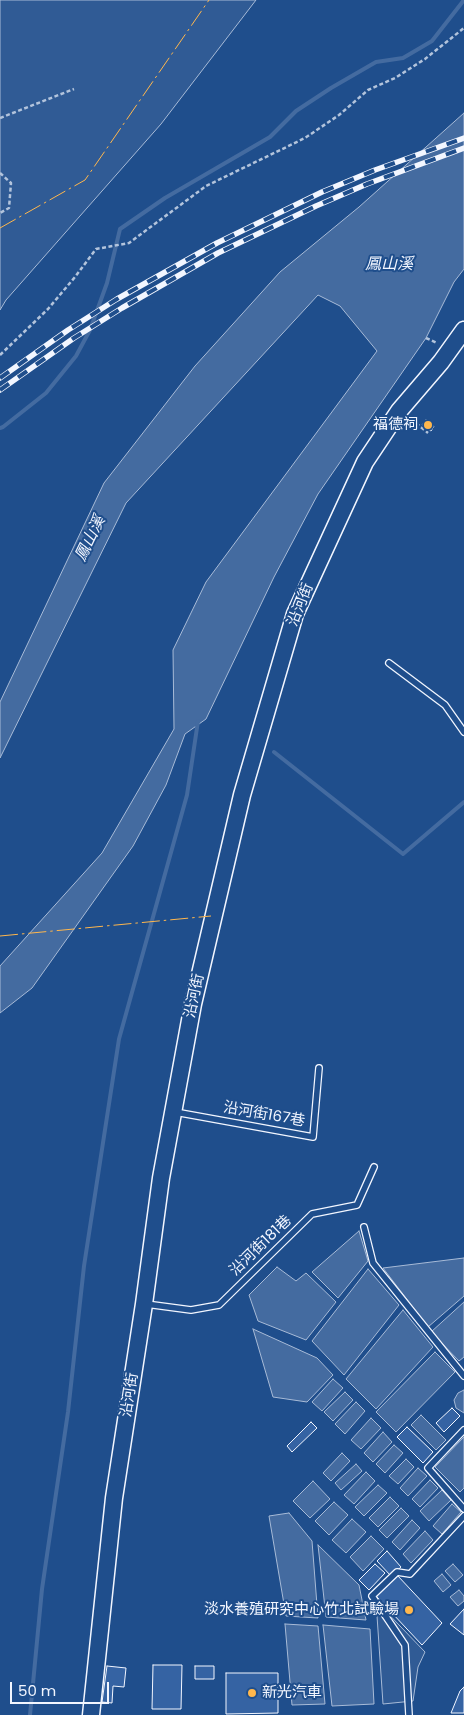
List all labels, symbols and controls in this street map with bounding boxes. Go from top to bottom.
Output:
water label: 鳳山溪 [365,255,413,275]
place label: 福德祠 [373,416,418,434]
marker: 福德祠 [422,419,434,431]
water label: 鳳山溪 [72,513,110,565]
street label: 沿河街 [284,581,318,629]
street label: 沿河街 [182,972,208,1020]
street label: 沿河街167巷 [222,1099,306,1131]
street label: 沿河街181巷 [226,1212,296,1280]
street label: 沿河街 [118,1371,142,1419]
place label: 淡水養殖研究中心竹北試驗場 [204,1601,399,1619]
marker: 淡水養殖研究中心竹北試驗場 [403,1604,415,1616]
scale bar [12,1672,111,1704]
text: 50 m [18,1680,56,1701]
place label: 新光汽車 [262,1684,322,1702]
marker: 新光汽車 [246,1687,258,1699]

